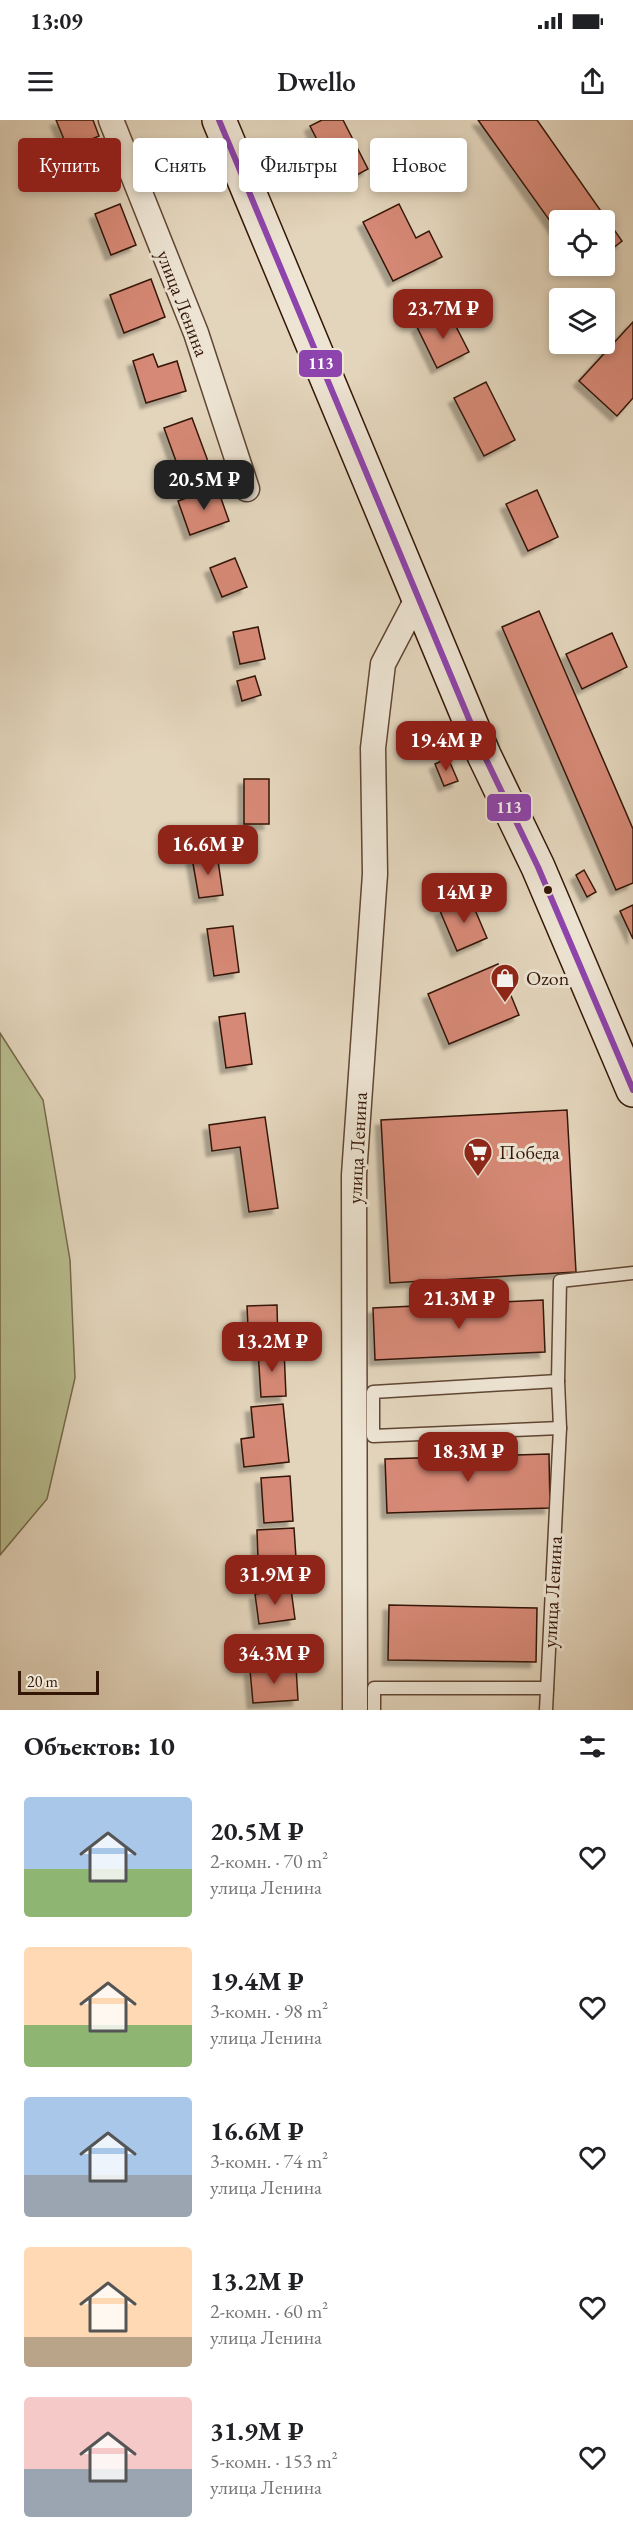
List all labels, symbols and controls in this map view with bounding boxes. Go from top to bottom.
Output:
text: 13:09 [30,7,83,36]
text: Dwello [277,64,356,99]
icon: menu [24,65,57,98]
icon: share [576,65,609,98]
chip: Купить [18,138,121,192]
chip: Снять [133,138,227,192]
chip: Фильтры [239,138,358,192]
chip: Новое [370,138,467,192]
map controls [549,210,615,354]
button: locate [549,210,615,276]
street label: улица Ленина [151,246,215,360]
button: layers [549,288,615,354]
pin: 23.7M ₽ [388,289,498,340]
text: 23.7M ₽ [407,295,479,321]
line badge: 113 [298,349,343,378]
text: 113 [308,353,334,374]
pin: 20.5M ₽ [149,460,259,511]
text: 20.5M ₽ [168,466,240,492]
pin: 19.4M ₽ [391,721,501,772]
text: 19.4M ₽ [410,727,482,753]
line badge: 113 [486,793,532,822]
text: 113 [496,797,522,818]
pin: 16.6M ₽ [153,825,263,876]
text: 16.6M ₽ [172,831,244,857]
pin: 14M ₽ [422,873,506,924]
text: 14M ₽ [436,879,492,905]
unlabelled marker [542,884,554,896]
shop icon: Ozon [489,962,521,1004]
place label: Ozon [526,965,570,991]
street label: улица Ленина [341,1091,373,1205]
supermarket icon: Победа [462,1136,494,1178]
place label: Победа [499,1139,560,1165]
pin: 21.3M ₽ [404,1279,514,1330]
text: 21.3M ₽ [423,1285,495,1311]
pin: 13.2M ₽ [217,1322,327,1373]
text: 13.2M ₽ [236,1328,308,1354]
pin: 18.3M ₽ [413,1432,523,1483]
text: 18.3M ₽ [432,1438,504,1464]
street label: улица Ленина [536,1535,568,1649]
pin: 31.9M ₽ [220,1555,330,1606]
text: 31.9M ₽ [239,1561,311,1587]
pin: 34.3M ₽ [219,1634,329,1685]
text: 34.3M ₽ [238,1640,310,1666]
scale bar [18,1668,99,1696]
text: 20 m [27,1671,58,1692]
text: Объектов: 10 [24,1729,175,1763]
icon: filters [576,1730,609,1763]
text: 20.5M ₽ [210,1814,304,1848]
icon: home [72,1821,144,1893]
icon: heart [576,1841,609,1874]
text: 2-комн. · 70 m² [210,1848,328,1874]
text: улица Ленина [210,1874,322,1900]
text: 19.4M ₽ [210,1964,304,1998]
icon: home [72,1971,144,2043]
icon: heart [576,1991,609,2024]
text: 3-комн. · 98 m² [210,1998,328,2024]
text: улица Ленина [210,2024,322,2050]
text: 16.6M ₽ [210,2114,304,2148]
icon: home [72,2121,144,2193]
icon: heart [576,2141,609,2174]
text: 3-комн. · 74 m² [210,2148,328,2174]
text: улица Ленина [210,2174,322,2200]
text: 13.2M ₽ [210,2264,304,2298]
icon: home [72,2271,144,2343]
icon: heart [576,2291,609,2324]
text: 2-комн. · 60 m² [210,2298,328,2324]
text: улица Ленина [210,2324,322,2350]
text: 31.9M ₽ [210,2414,304,2448]
icon: home [72,2421,144,2493]
icon: heart [576,2441,609,2474]
text: 5-комн. · 153 m² [210,2448,338,2474]
text: улица Ленина [210,2474,322,2500]

